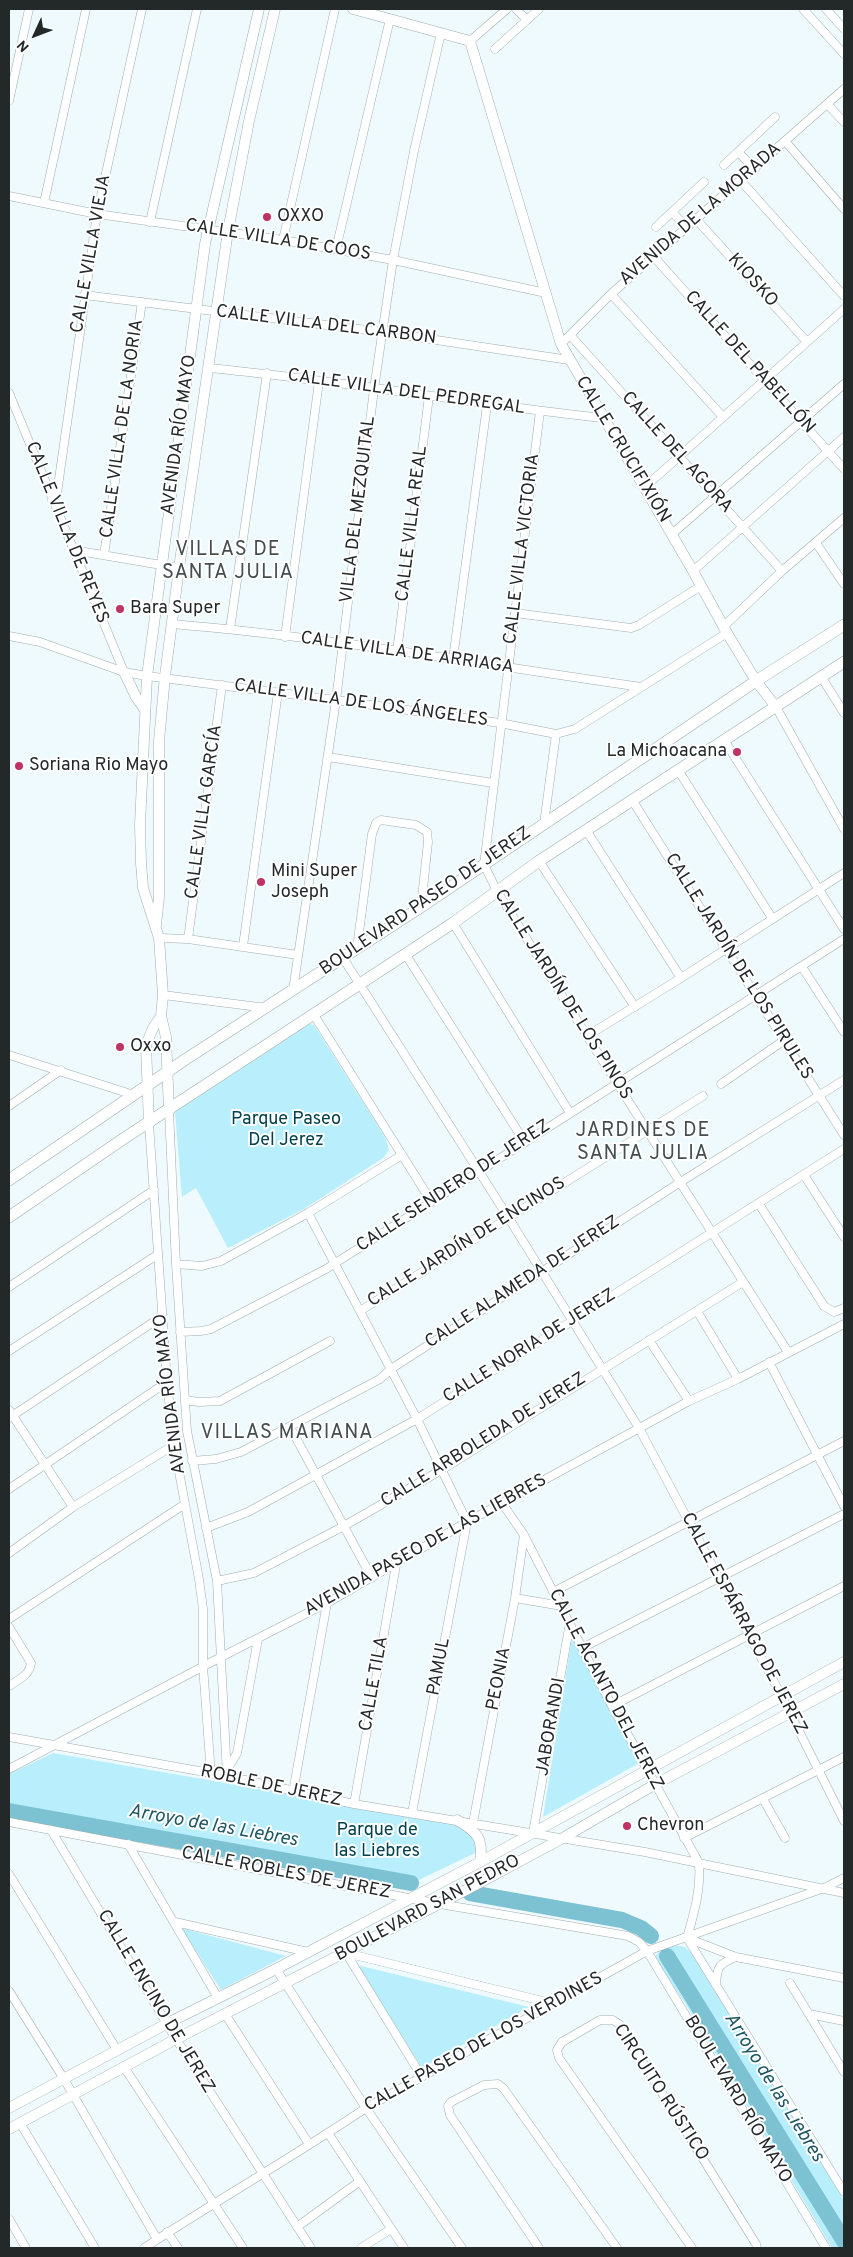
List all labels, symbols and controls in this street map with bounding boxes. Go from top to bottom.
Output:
north arrow [10,10,60,60]
text: N [14,36,33,55]
street label: AVENIDA DE LA MORADA [616,139,786,291]
street label: CALLE VILLA VIEJA [67,173,117,335]
place label: OXXO [277,206,324,228]
marker: OXXO [261,211,273,223]
street label: CALLE VILLA DE COOS [184,216,372,266]
street label: KIOSKO [722,250,782,312]
street label: CALLE DEL PABELLÓN [679,287,819,439]
street label: CALLE VILLA DEL CARBON [215,302,437,350]
street label: CALLE VILLA DE LA NORIA [97,318,149,540]
street label: AVENIDA RÍO MAYO [158,353,202,517]
street label: CALLE VILLA DEL PEDREGAL [286,366,526,420]
street label: CALLE CRUCIFIXIÓN [570,373,674,527]
street label: CALLE DEL AGORA [616,388,736,518]
street label: VILLA DEL MEZQUITAL [337,415,381,605]
street label: CALLE VILLA DE REYES [20,439,112,627]
street label: CALLE VILLA REAL [393,445,433,603]
street label: CALLE VILLA VICTORIA [501,452,545,646]
district label: VILLAS DE SANTA JULIA [161,539,295,586]
place label: Bara Super [130,598,220,620]
marker: Bara Super [114,603,126,615]
street label: CALLE VILLA DE ARRIAGA [299,628,515,680]
street label: CALLE VILLA DE LOS ÁNGELES [233,675,489,733]
street label: CALLE VILLA GARCÍA [182,723,228,901]
place label: La Michoacana [607,741,727,763]
marker: La Michoacana [731,746,743,758]
place label: Soriana Rio Mayo [29,755,168,777]
marker: Soriana Rio Mayo [13,760,25,772]
street label: BOULEVARD PASEO DE JEREZ [316,823,536,981]
street label: CALLE JARDÍN DE LOS PIRULES [659,850,817,1084]
place label: Mini Super Joseph [271,861,357,904]
marker: Mini Super Joseph [255,876,267,888]
street label: CALLE JARDÍN DE LOS PINOS [488,886,636,1104]
place label: Oxxo [130,1036,171,1058]
marker: Oxxo [114,1041,126,1053]
park label: Parque Paseo Del Jerez [231,1109,341,1152]
street label: CALLE SENDERO DE JEREZ [353,1116,555,1258]
district label: JARDINES DE SANTA JULIA [574,1120,712,1167]
street label: CALLE JARDÍN DE ENCINOS [364,1173,570,1313]
street label: CALLE ALAMEDA DE JEREZ [422,1212,624,1354]
street label: CALLE NORIA DE JEREZ [440,1285,620,1409]
street label: AVENIDA RÍO MAYO [150,1312,192,1476]
street label: CALLE ARBOLEDA DE JEREZ [377,1369,591,1513]
district label: VILLAS MARIANA [199,1422,375,1446]
street label: AVENIDA PASEO DE LAS LIEBRES [301,1470,551,1622]
street label: CALLE ESPÁRRAGO DE JEREZ [675,1510,811,1738]
street label: CALLE ACANTO DEL JEREZ [543,1586,667,1794]
street label: CALLE TILA [356,1635,394,1733]
street label: PAMUL [424,1636,456,1698]
street label: PEONIA [483,1645,517,1713]
street label: JABORANDI [533,1676,571,1778]
street label: ROBLE DE JEREZ [198,1761,344,1813]
water label: Arroyo de las Liebres [127,1801,299,1853]
place label: Chevron [637,1815,704,1837]
park label: Parque de las Liebres [334,1820,420,1862]
marker: Chevron [621,1820,633,1832]
street label: CALLE ROBLES DE JEREZ [179,1843,393,1905]
street label: BOULEVARD SAN PEDRO [332,1851,524,1967]
street label: CALLE ENCINO DE JEREZ [92,1906,218,2098]
street label: CALLE PASEO DE LOS VERDINES [361,1968,607,2118]
water label: Arroyo de las Liebres [718,2009,828,2167]
street label: BOULEVARD RÍO MAYO [678,2012,796,2188]
street label: CIRCUITO RÚSTICO [608,2020,712,2166]

